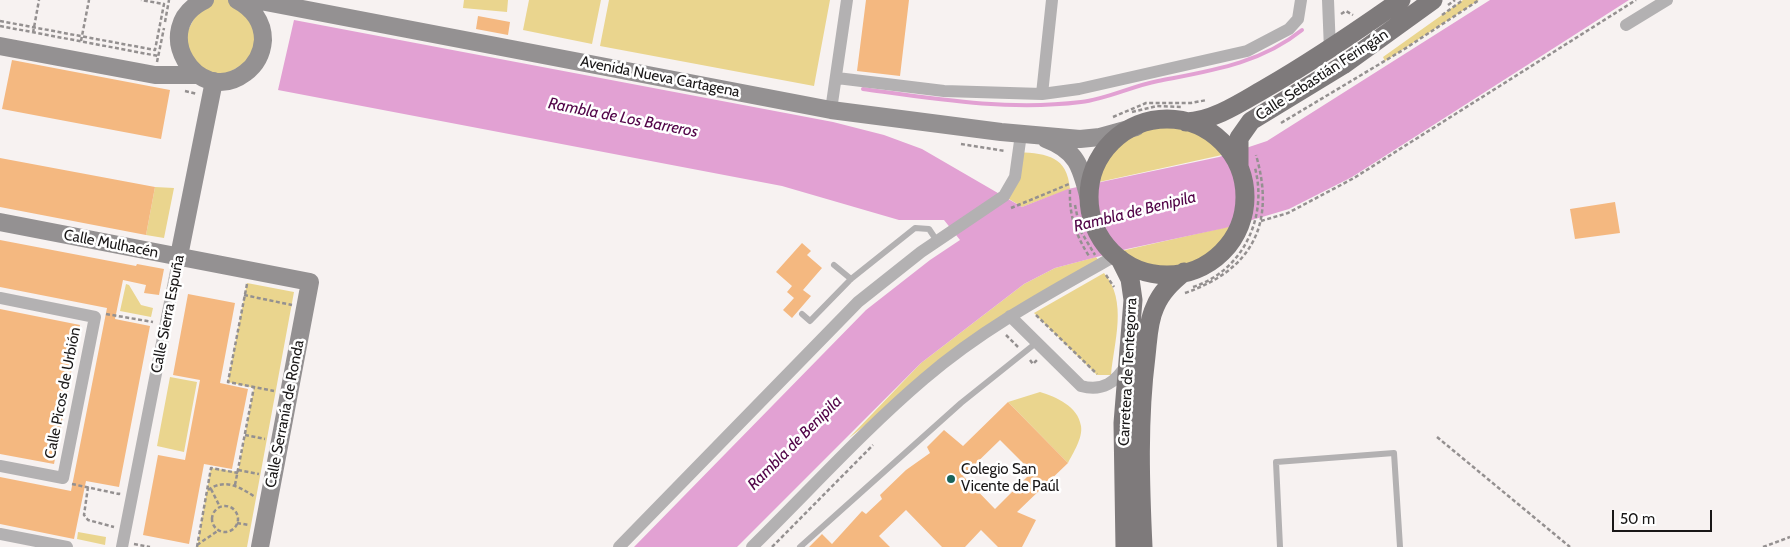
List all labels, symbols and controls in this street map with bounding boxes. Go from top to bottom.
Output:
street label: Calle Sebastián Feringán [1252,25,1392,125]
street label: Avenida Nueva Cartagena [579,53,741,101]
water label: Rambla de Los Barreros [547,94,699,142]
water label: Rambla de Benipila [1072,188,1198,236]
street label: Calle Mulhacén [62,226,160,262]
street label: Calle Sierra Espuña [148,253,188,375]
street label: Carretera de Tentegorra [1115,297,1141,447]
street label: Calle Picos de Urbión [41,326,85,460]
street label: Calle Serranía de Ronda [262,339,308,489]
water label: Rambla de Benipila [744,392,846,494]
place label: Colegio San Vicente de Paúl [961,461,1059,496]
marker: Colegio San Vicente de Paúl [945,473,957,485]
scale bar [1615,500,1715,532]
text: 50 m [1620,510,1655,528]

